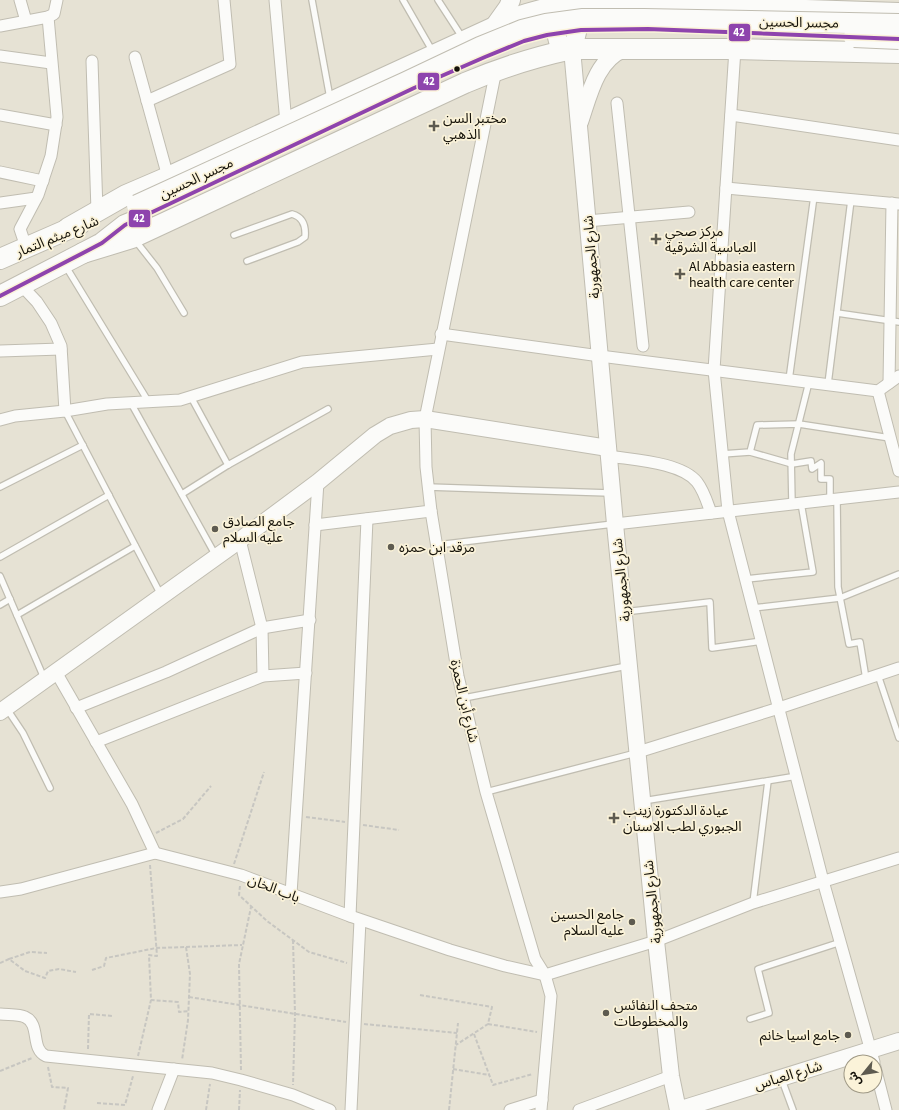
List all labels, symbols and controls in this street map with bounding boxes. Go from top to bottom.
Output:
street label: مجسر الحسين [759,12,839,34]
line badge: 42 [728,23,751,42]
text: 42 [733,25,745,40]
unlabelled marker [452,64,462,74]
line badge: 42 [417,72,440,91]
text: 42 [423,74,435,89]
place label: مختبر السن الذهبي [443,109,507,145]
marker: مختبر السن الذهبي [428,120,440,132]
street label: مجسر الحسين [156,153,237,205]
line badge: 42 [128,209,151,228]
street label: شارع ميثم التمار [12,211,102,263]
text: 42 [133,211,145,226]
street label: شارع الجمهورية [578,214,606,299]
place label: مركز صحي العباسية الشرقية [665,222,756,258]
marker: مركز صحي العباسية الشرقية [650,233,662,245]
place label: Al Abbasia eastern health care center [689,257,795,293]
marker: Al Abbasia eastern health care center [674,268,686,280]
place label: جامع الصادق عليه السلام [223,512,295,548]
marker: جامع الصادق عليه السلام [210,524,220,534]
street label: شارع الجمهورية [608,537,636,622]
place label: مرقد ابن حمزه [399,538,475,558]
marker: مرقد ابن حمزه [386,542,396,552]
street label: شارع أبن الحمزة [445,658,483,745]
place label: عيادة الدكتورة زينب الجبوري لطب الاسنان [623,801,741,837]
marker: عيادة الدكتورة زينب الجبوري لطب الاسنان [608,812,620,824]
street label: شارع الجمهورية [639,859,667,944]
street label: باب الخان [245,870,303,908]
place label: جامع الحسين عليه السلام [551,905,624,941]
marker: جامع الحسين عليه السلام [627,917,637,927]
place label: متحف النفائس والمخطوطات [614,996,698,1032]
marker: متحف النفائس والمخطوطات [601,1008,611,1018]
place label: جامع اسيا خانم [760,1026,840,1046]
marker: جامع اسيا خانم [843,1030,853,1040]
north arrow [843,1054,883,1094]
street label: شارع العباس [752,1056,825,1096]
text: ش [845,1068,865,1089]

